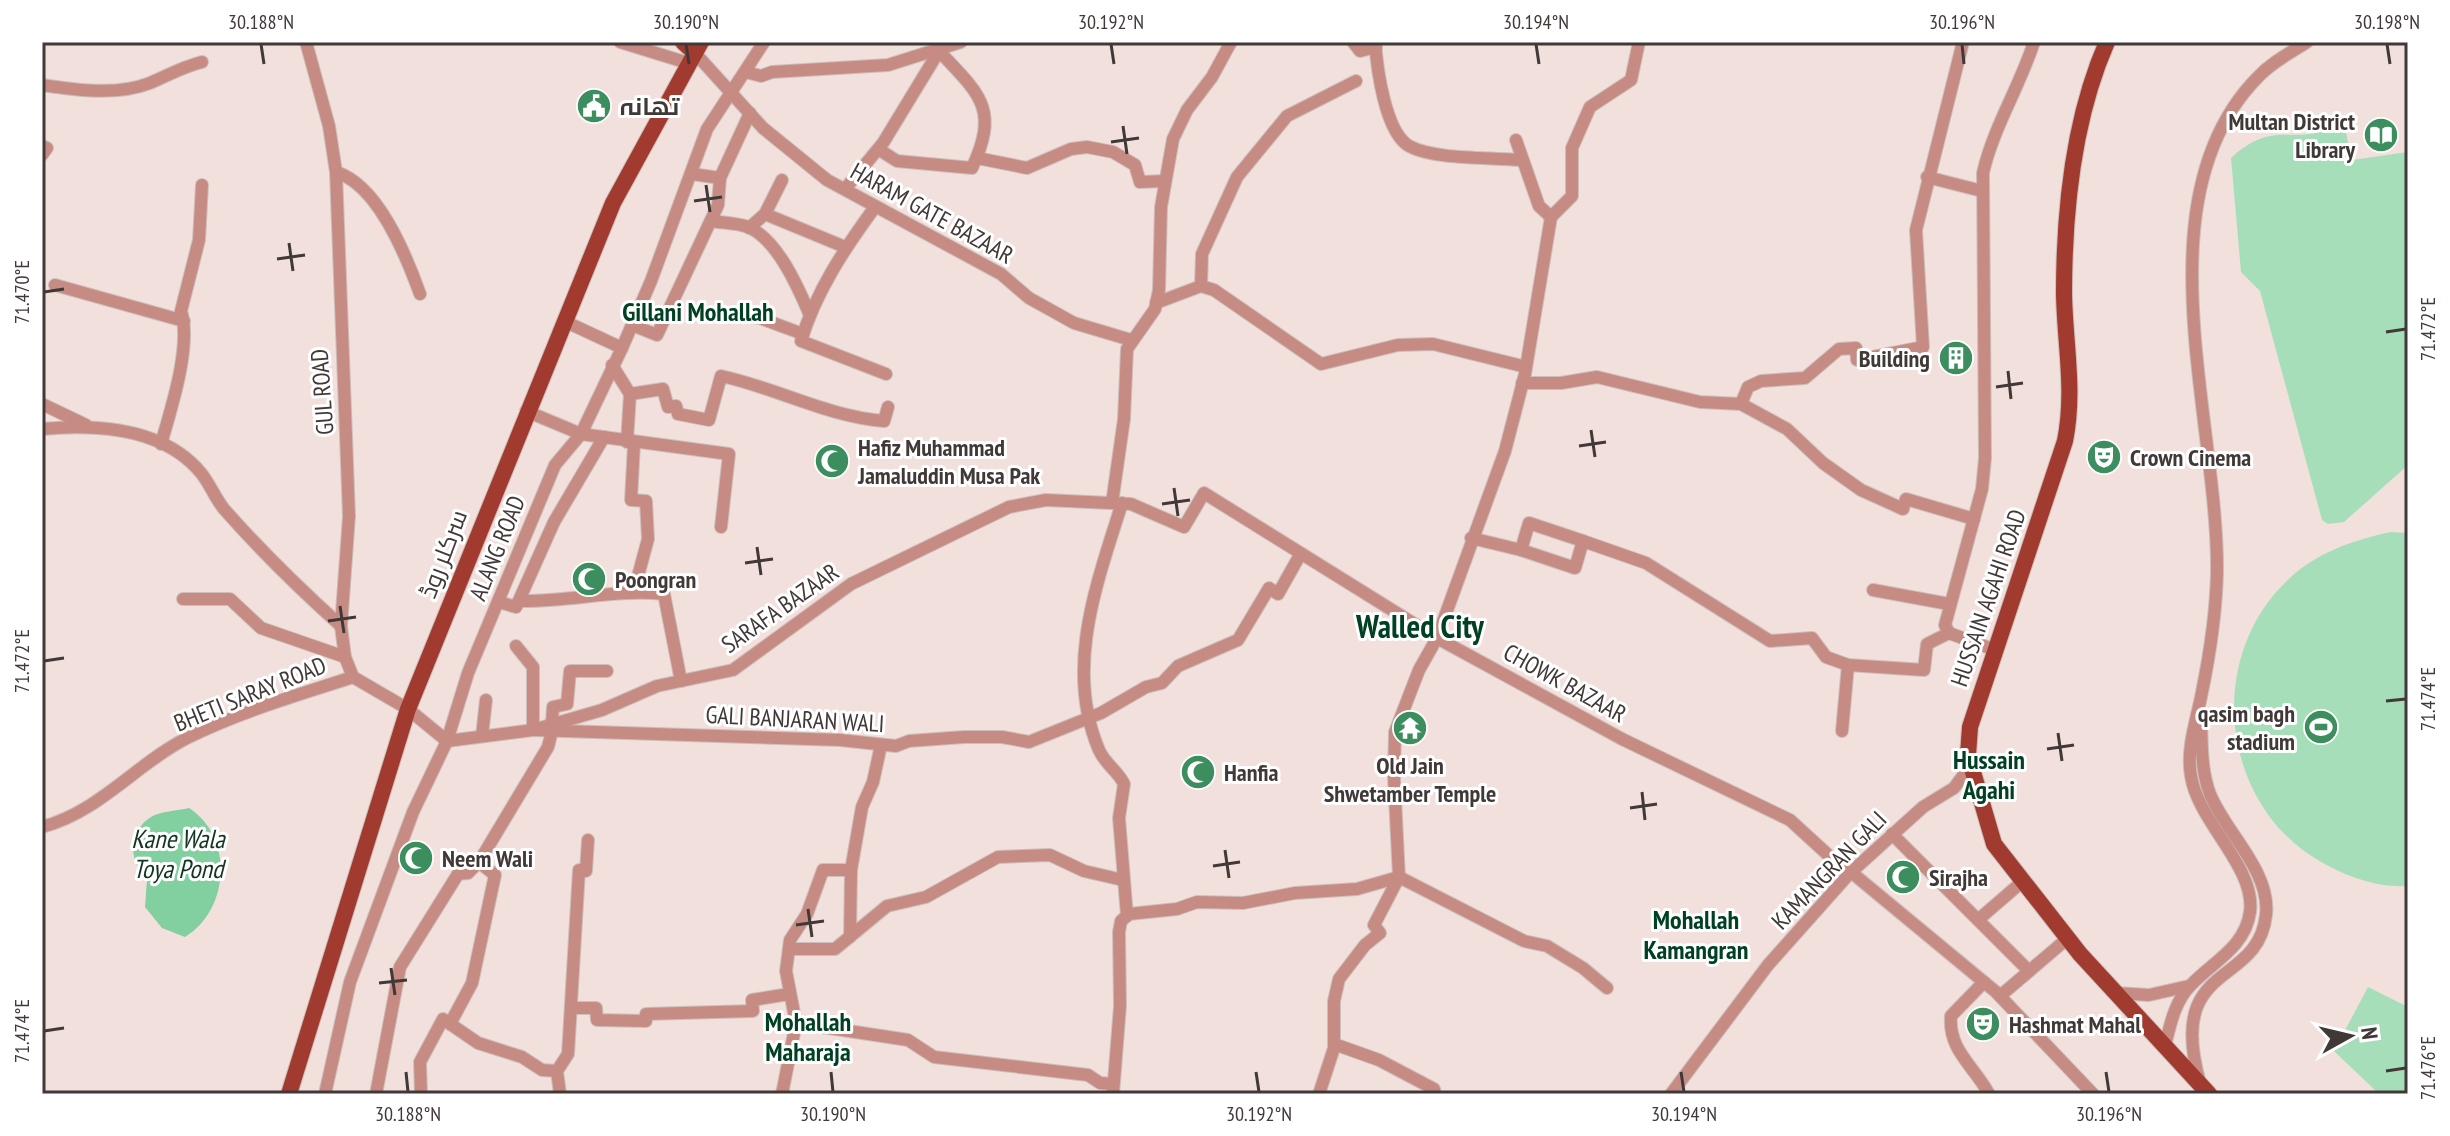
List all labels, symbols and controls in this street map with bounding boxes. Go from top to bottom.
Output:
text: 30.188°N [228,9,294,35]
text: 30.190°N [653,9,719,35]
text: 30.192°N [1078,9,1144,35]
text: 30.194°N [1503,9,1569,35]
text: 30.196°N [1929,9,1995,35]
text: 30.198°N [2354,9,2420,35]
public building icon: تھانہ [575,87,613,125]
place label: تھانہ [620,91,680,122]
place label: Multan District Library [2228,106,2355,165]
library icon: Multan District Library [2362,116,2400,154]
street label: HARAM GATE BAZAAR [845,155,1019,271]
text: 71.470°E [9,260,35,324]
district label: Gillani Mohallah [622,295,774,328]
text: 71.472°E [2415,297,2441,361]
building icon: Building [1937,339,1975,377]
place label: Building [1859,343,1930,374]
street label: GUL ROAD [304,348,340,436]
place label: Hafiz Muhammad Jamaluddin Musa Pak [857,432,1040,491]
theatre icon: Crown Cinema [2085,438,2123,476]
mosque icon: Hafiz Muhammad Jamaluddin Musa Pak [813,442,851,480]
place label: Crown Cinema [2130,442,2251,473]
street label: ALANG ROAD [462,491,532,605]
street label: سرکلر روڈ [412,505,474,603]
street label: HUSSAIN AGAHI ROAD [1943,505,2033,691]
street label: SARAFA BAZAAR [715,556,845,660]
mosque icon: Poongran [570,560,608,598]
place label: Poongran [615,564,696,595]
district label: Walled City [1355,605,1485,647]
text: 71.472°E [9,629,35,693]
street label: CHOWK BAZAAR [1498,637,1632,729]
street label: BHETI SARAY ROAD [169,649,331,739]
text: 71.474°E [2415,667,2441,731]
place label: qasim bagh stadium [2198,698,2295,757]
street label: GALI BANJARAN WALI [705,699,885,739]
sports icon: qasim bagh stadium [2302,708,2340,746]
temple icon: Old Jain Shwetamber Temple [1391,709,1429,747]
district label: Hussain Agahi [1953,743,2025,806]
place label: Old Jain Shwetamber Temple [1324,750,1496,809]
mosque icon: Hanfia [1179,753,1217,791]
place label: Hanfia [1224,757,1279,788]
street label: KAMANGRAN GALI [1765,804,1893,936]
water label: Kane Wala Toya Pond [131,822,227,885]
mosque icon: Neem Wali [397,839,435,877]
place label: Neem Wali [442,843,533,874]
mosque icon: Sirajha [1884,858,1922,896]
place label: Sirajha [1929,862,1988,893]
district label: Mohallah Kamangran [1643,903,1749,966]
north arrow [2310,996,2390,1076]
text: 71.474°E [9,999,35,1063]
district label: Mohallah Maharaja [765,1005,851,1068]
theatre icon: Hashmat Mahal [1964,1005,2002,1043]
place label: Hashmat Mahal [2009,1009,2141,1040]
text: N [2355,1025,2384,1041]
text: 71.476°E [2415,1036,2441,1100]
text: 30.188°N [375,1101,441,1127]
text: 30.190°N [800,1101,866,1127]
text: 30.192°N [1226,1101,1292,1127]
text: 30.194°N [1651,1101,1717,1127]
text: 30.196°N [2076,1101,2142,1127]

